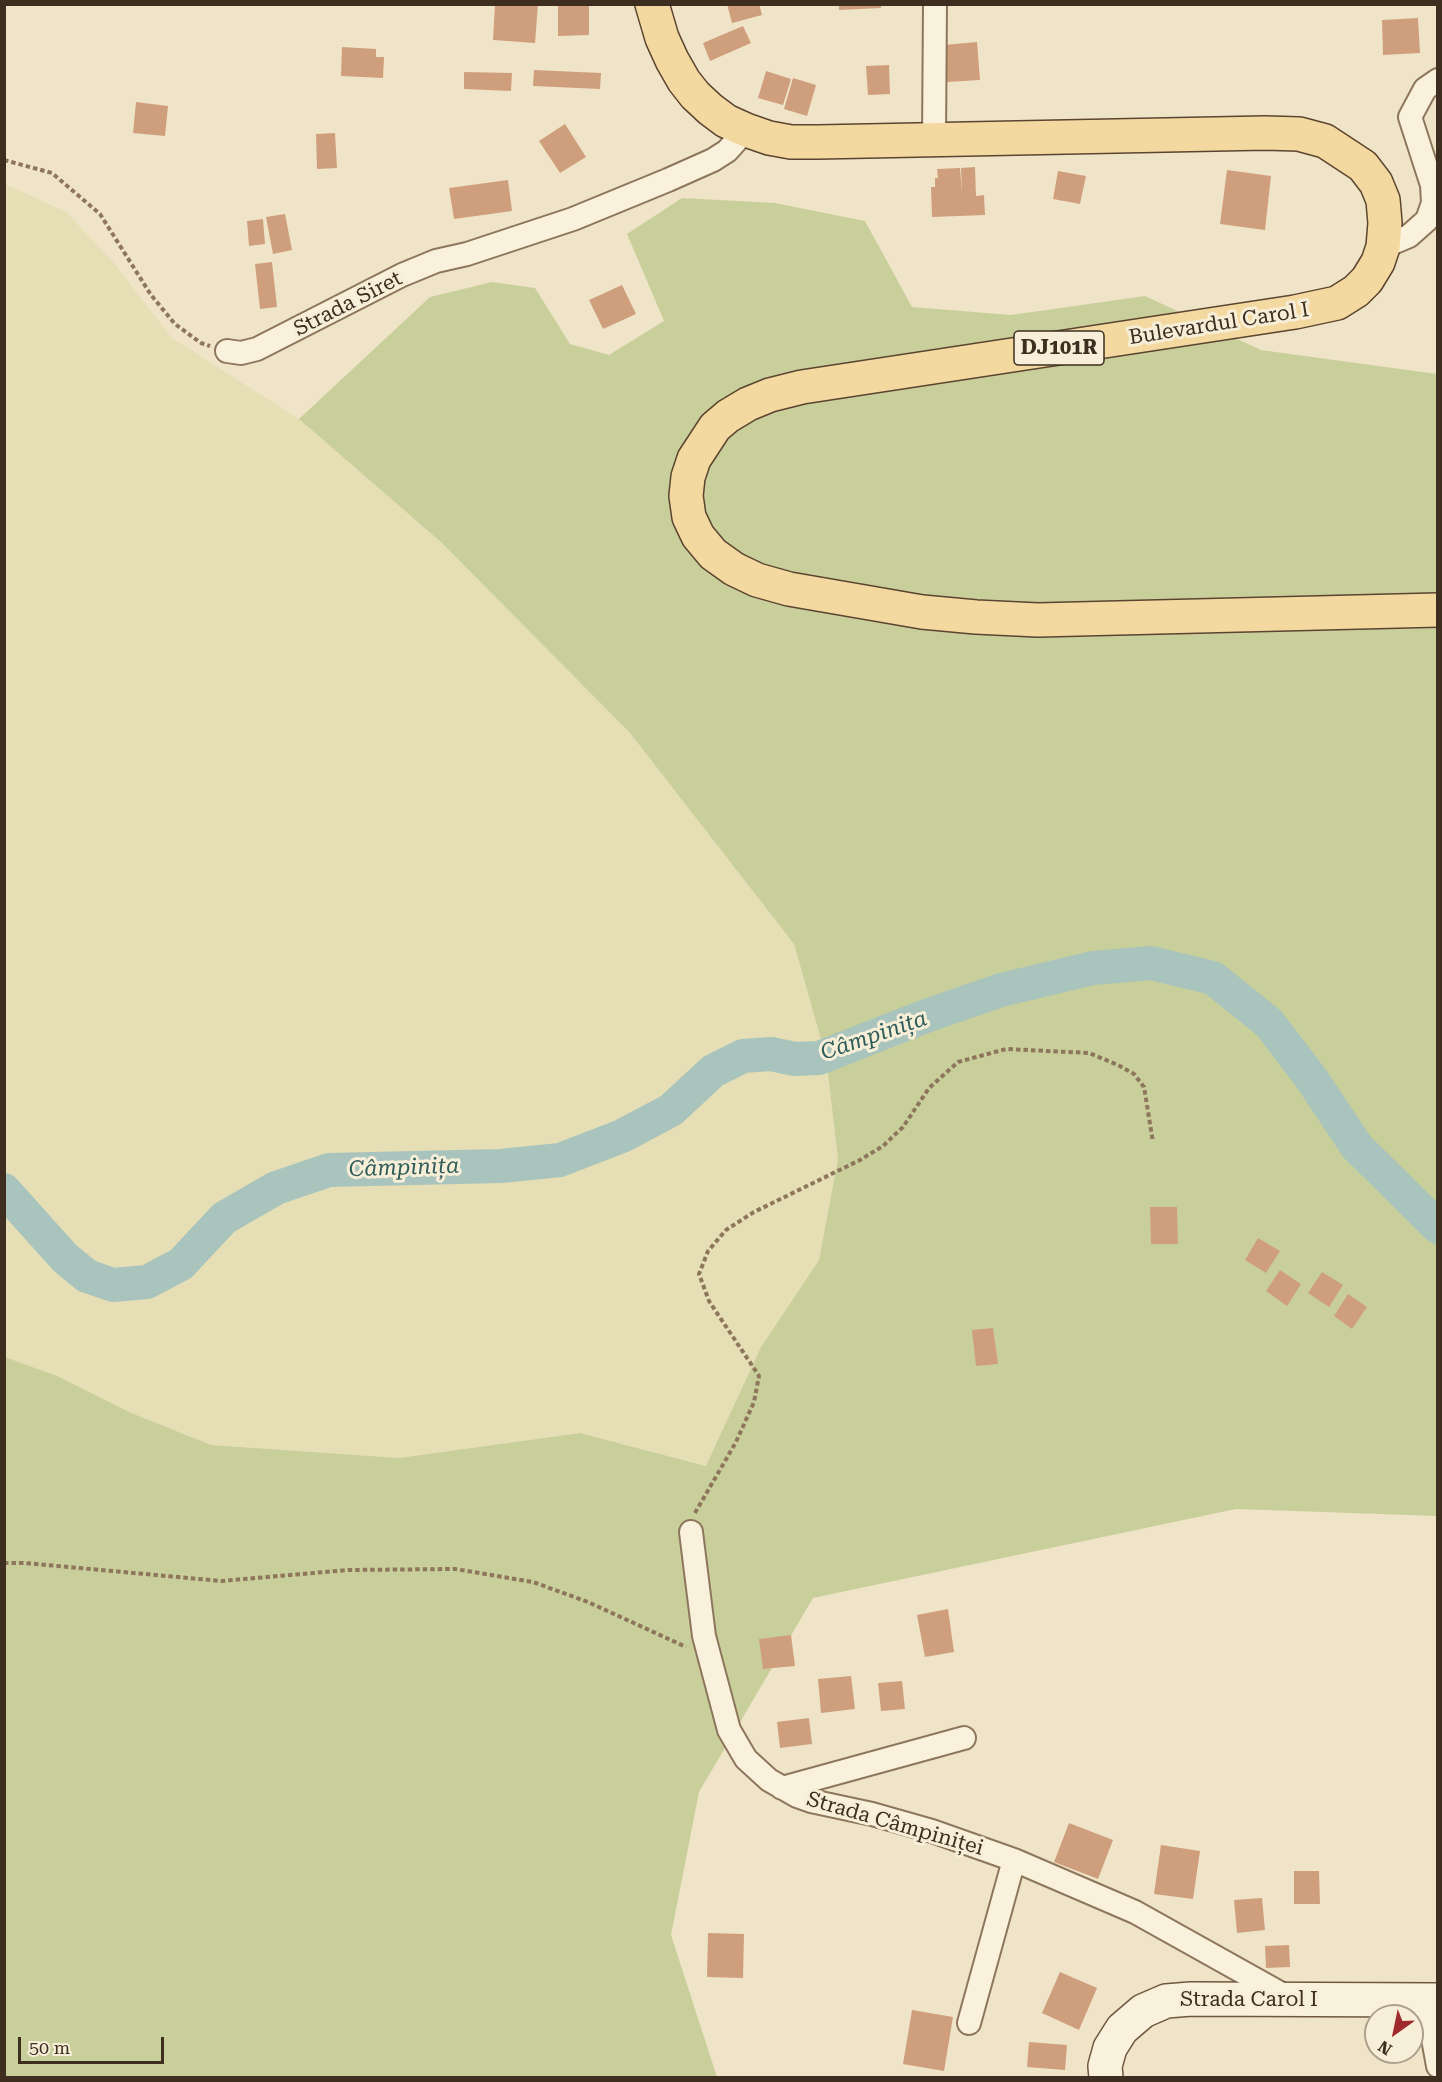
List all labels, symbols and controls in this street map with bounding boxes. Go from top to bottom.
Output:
street label: Strada Siret [290,266,406,342]
street label: Bulevardul Carol I [1127,297,1311,351]
road number: DJ101R [1014,331,1104,365]
water label: Câmpinița [817,1006,931,1066]
water label: Câmpinița [348,1153,460,1183]
street label: Strada Câmpiniței [804,1787,986,1861]
street label: Strada Carol I [1180,1987,1318,2013]
north arrow [1364,2004,1424,2064]
scale bar [21,2025,166,2063]
text: 50 m [29,2037,70,2058]
text: N [1375,2037,1395,2059]

